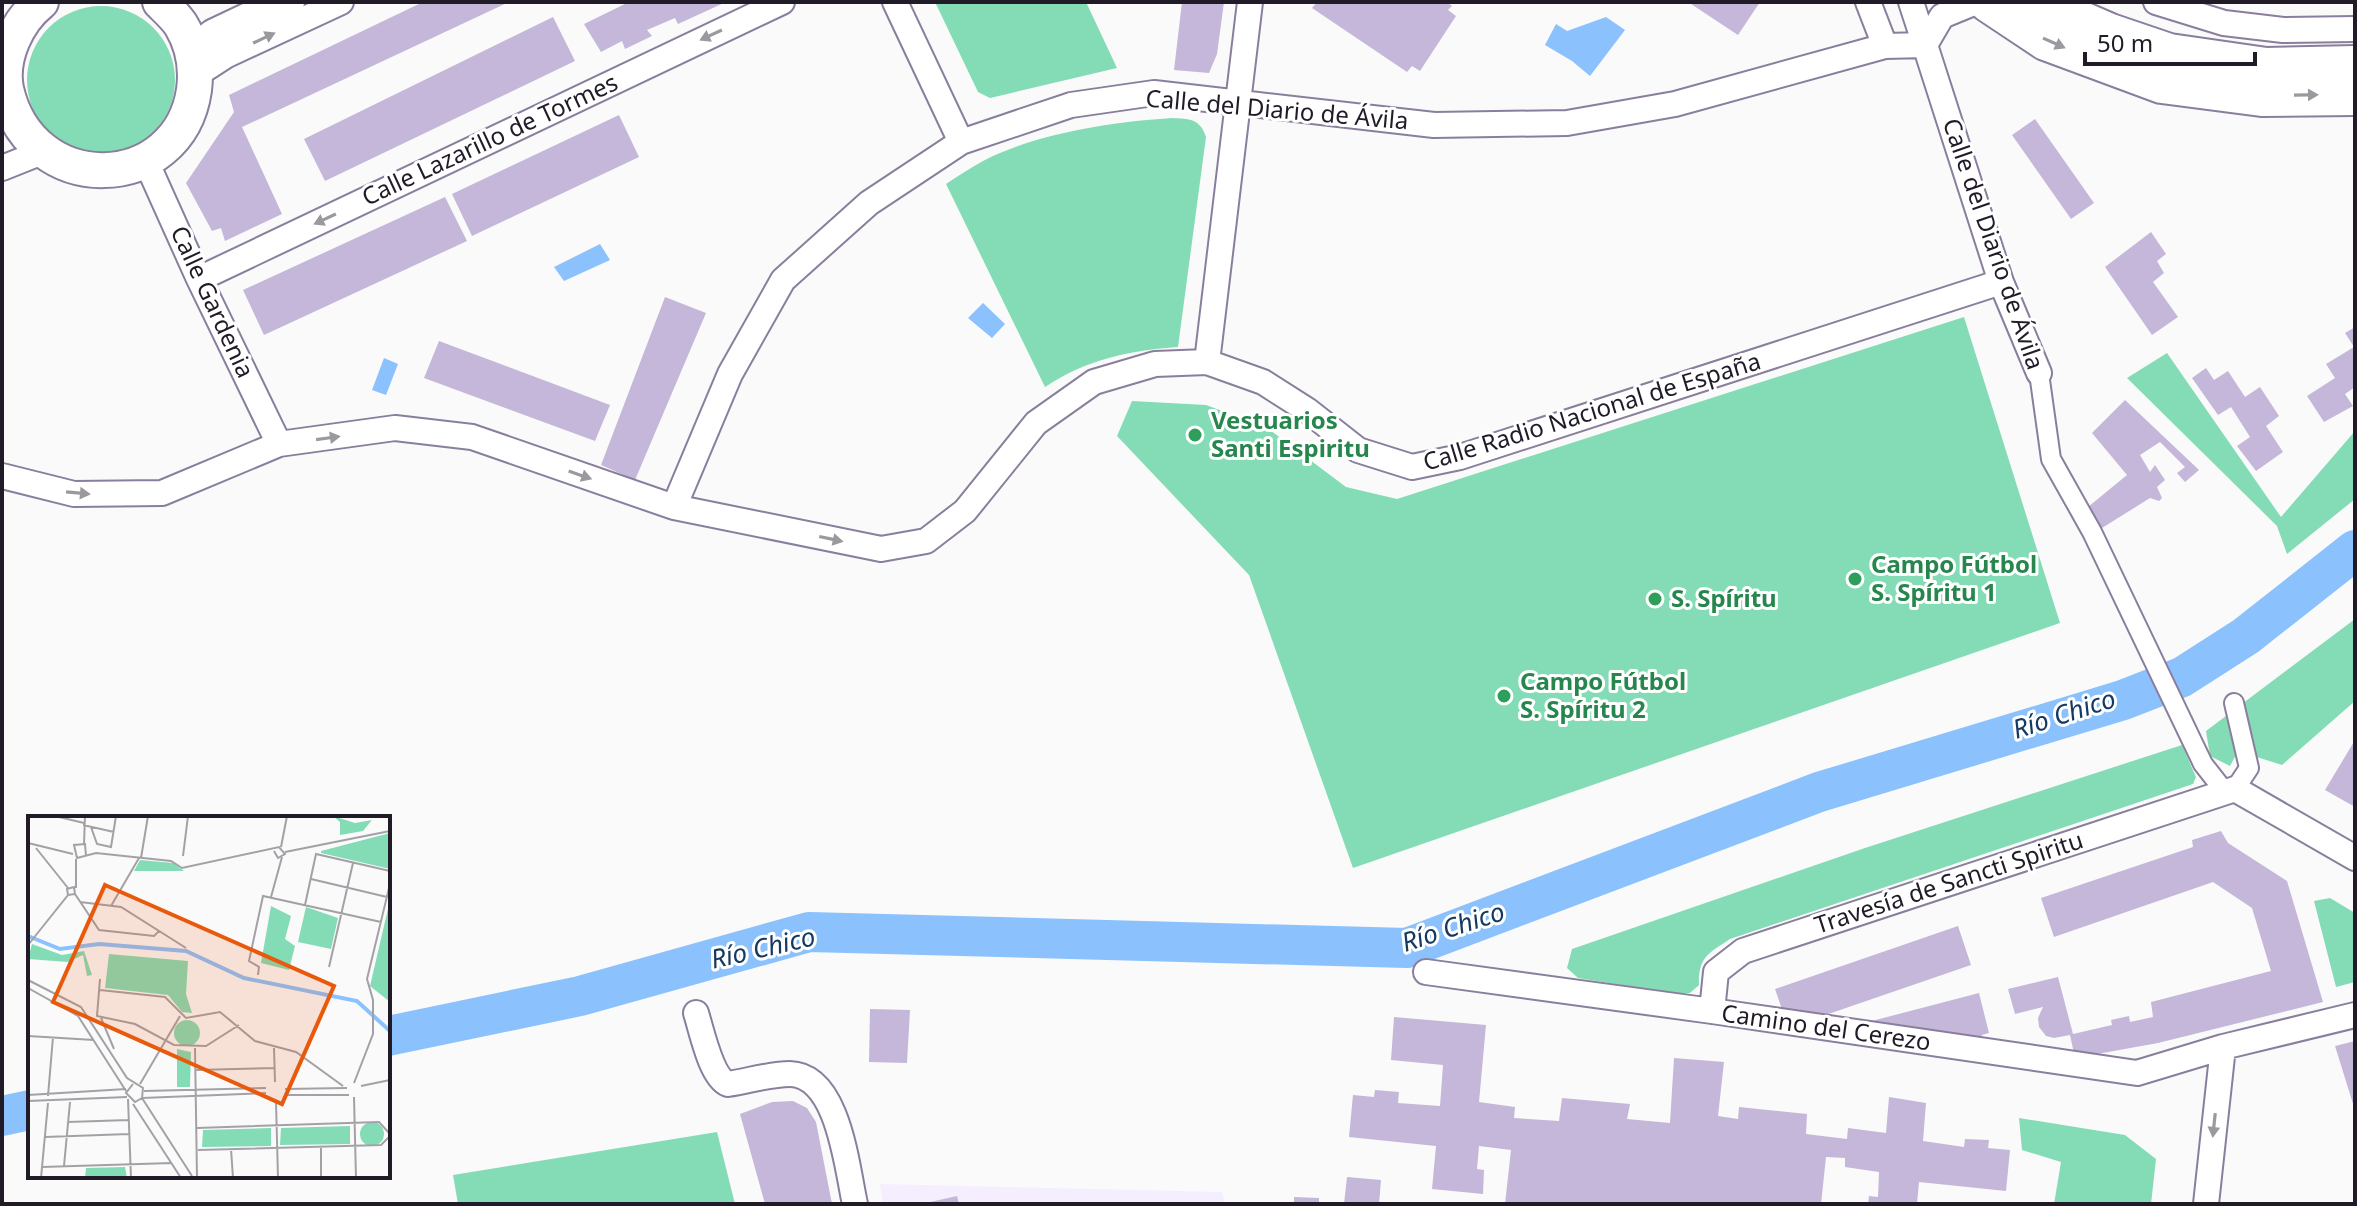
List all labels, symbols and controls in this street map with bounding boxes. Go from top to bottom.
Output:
scale bar [2085,16,2255,66]
text: 50 m [2097,26,2153,59]
one-way arrow [700,28,723,42]
one-way arrow [252,31,276,45]
one-way arrow [2043,37,2066,50]
street label: Calle Lazarillo de Tormes [356,65,623,213]
street label: Calle del Diario de Ávila [1144,81,1410,136]
one-way arrow [2294,89,2319,102]
street label: Calle del Diario de Ávila [1936,114,2053,373]
one-way arrow [313,212,336,226]
street label: Calle Gardenia [164,220,263,383]
street label: Calle Radio Nacional de España [1419,343,1764,478]
place label: Vestuarios Santi Espiritu [1211,403,1370,464]
marker: Vestuarios Santi Espiritu [1186,426,1204,444]
one-way arrow [315,431,340,444]
one-way arrow [568,469,592,481]
one-way arrow [66,487,91,500]
one-way arrow [819,533,844,546]
place label: Campo Fútbol S. Spíritu 1 [1871,547,2037,608]
marker: Campo Fútbol S. Spíritu 1 [1846,570,1864,588]
place label: S. Spíritu [1671,581,1777,614]
marker: S. Spíritu [1646,590,1664,608]
place label: Campo Fútbol S. Spíritu 2 [1520,664,1686,725]
water label: Río Chico [2008,679,2120,747]
marker: Campo Fútbol S. Spíritu 2 [1495,687,1513,705]
inset map [28,816,390,1178]
street label: Travesía de Sancti Spiritu [1810,823,2087,941]
water label: Río Chico [1397,892,1509,960]
water label: Río Chico [707,918,819,977]
street label: Camino del Cerezo [1720,996,1933,1058]
one-way arrow [2208,1113,2221,1138]

